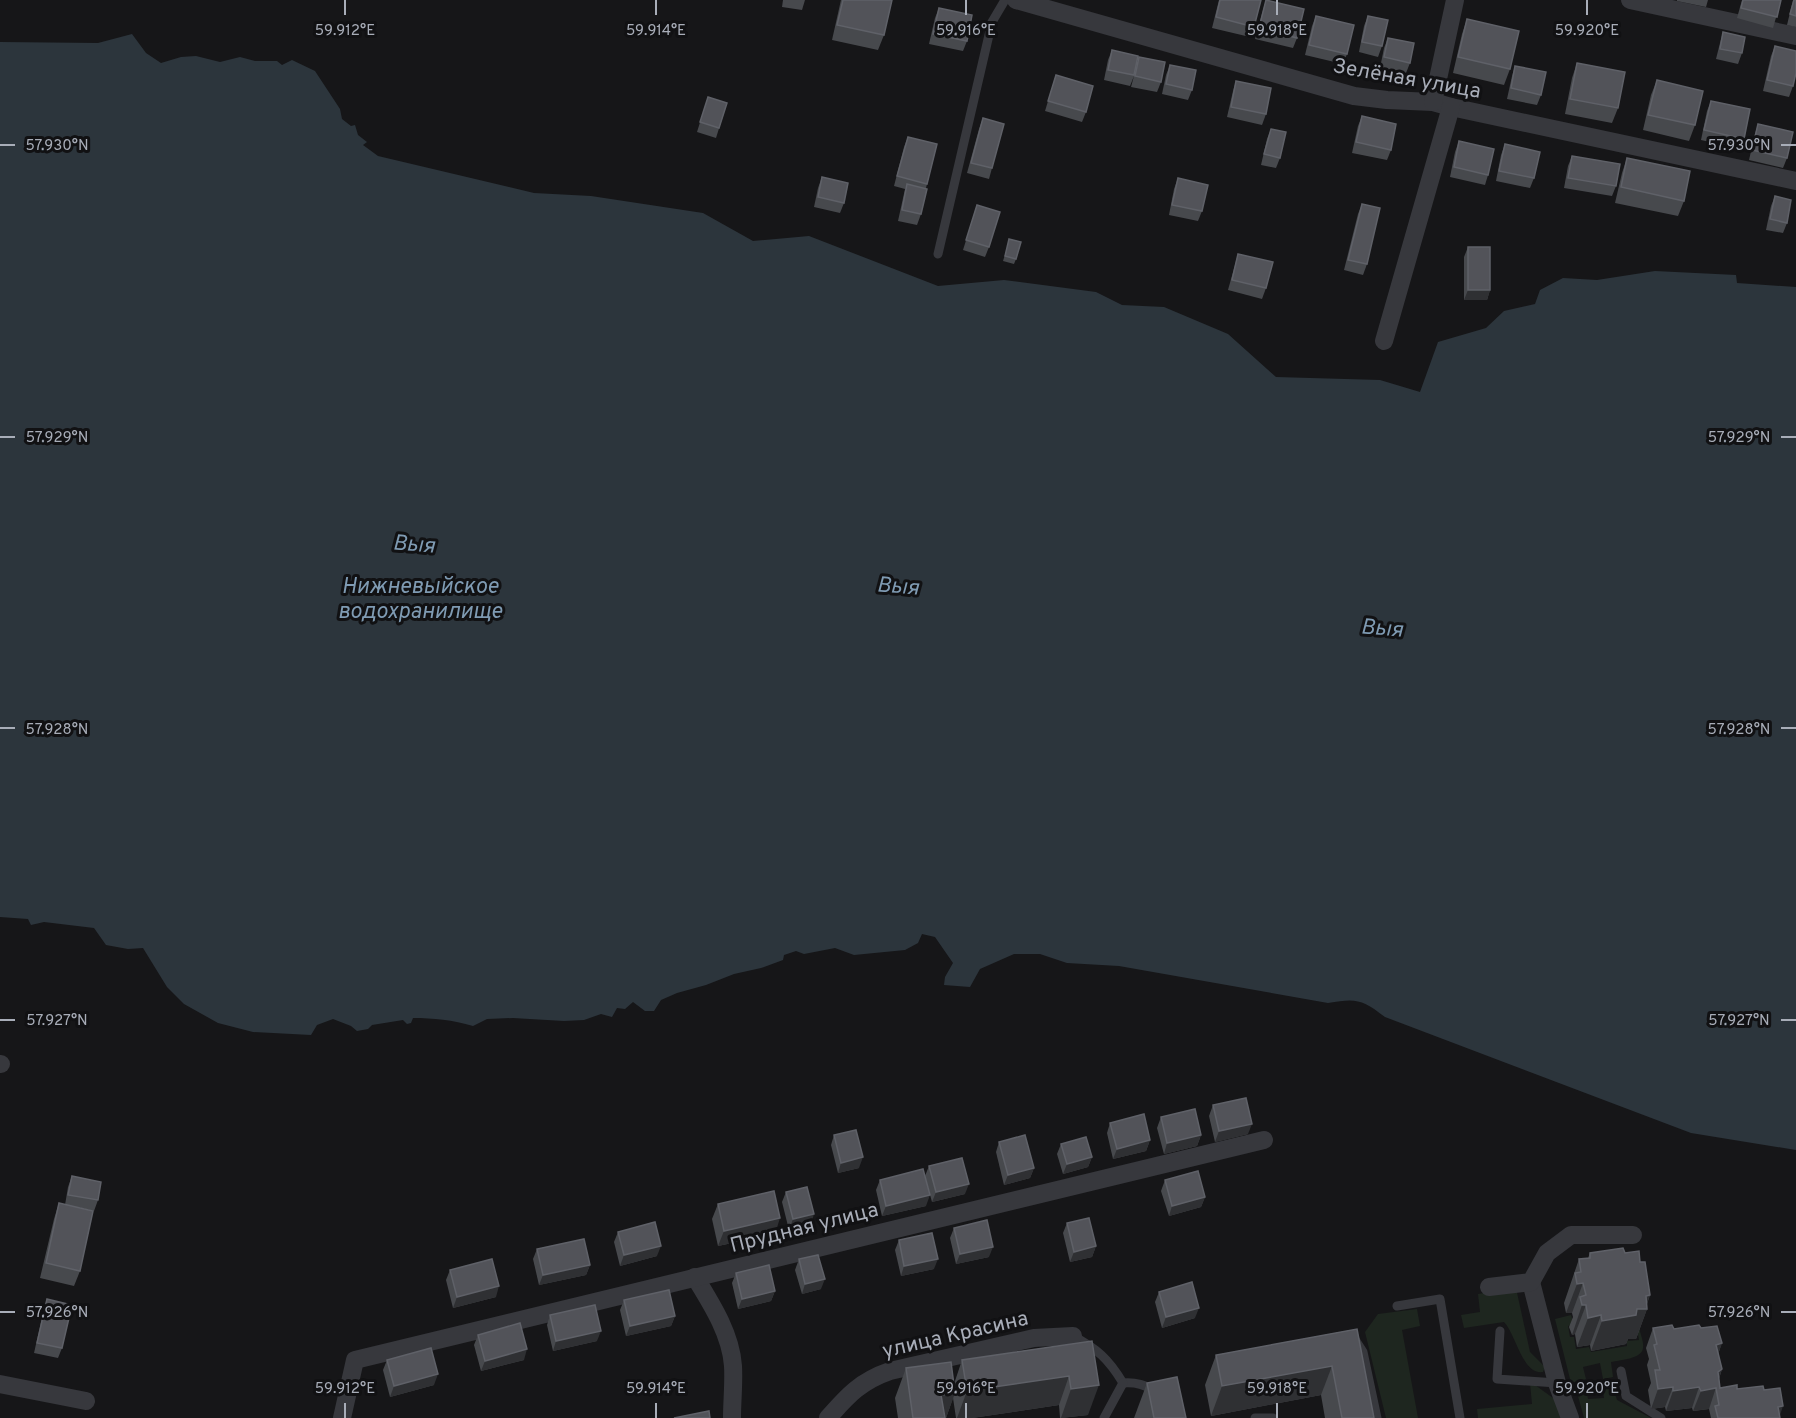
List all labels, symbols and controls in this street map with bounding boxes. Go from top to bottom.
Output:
text: 59.912°E [315,22,375,41]
text: 59.914°E [626,22,686,41]
text: 59.916°E [936,22,996,41]
text: 59.918°E [1247,22,1307,41]
text: 59.920°E [1555,22,1619,41]
street label: Зелёная улица [1331,53,1483,106]
text: 57.930°N [25,137,89,156]
text: 57.930°N [1707,137,1771,156]
text: 57.929°N [26,429,88,448]
text: 57.929°N [1708,429,1770,448]
water label: Выя [392,530,437,561]
water label: Выя [876,572,921,603]
water label: Нижневыйское водохранилище [338,574,503,626]
water label: Выя [1360,614,1405,645]
text: 57.928°N [26,721,88,740]
text: 57.928°N [1708,721,1770,740]
text: 57.927°N [26,1012,88,1031]
text: 57.927°N [1708,1012,1770,1031]
street label: Прудная улица [727,1197,881,1260]
text: 57.926°N [26,1304,88,1323]
text: 57.926°N [1708,1304,1770,1323]
street label: улица Красина [880,1306,1031,1365]
text: 59.912°E [315,1380,375,1399]
text: 59.914°E [626,1380,686,1399]
text: 59.916°E [936,1380,996,1399]
text: 59.918°E [1247,1380,1307,1399]
text: 59.920°E [1555,1380,1619,1399]

